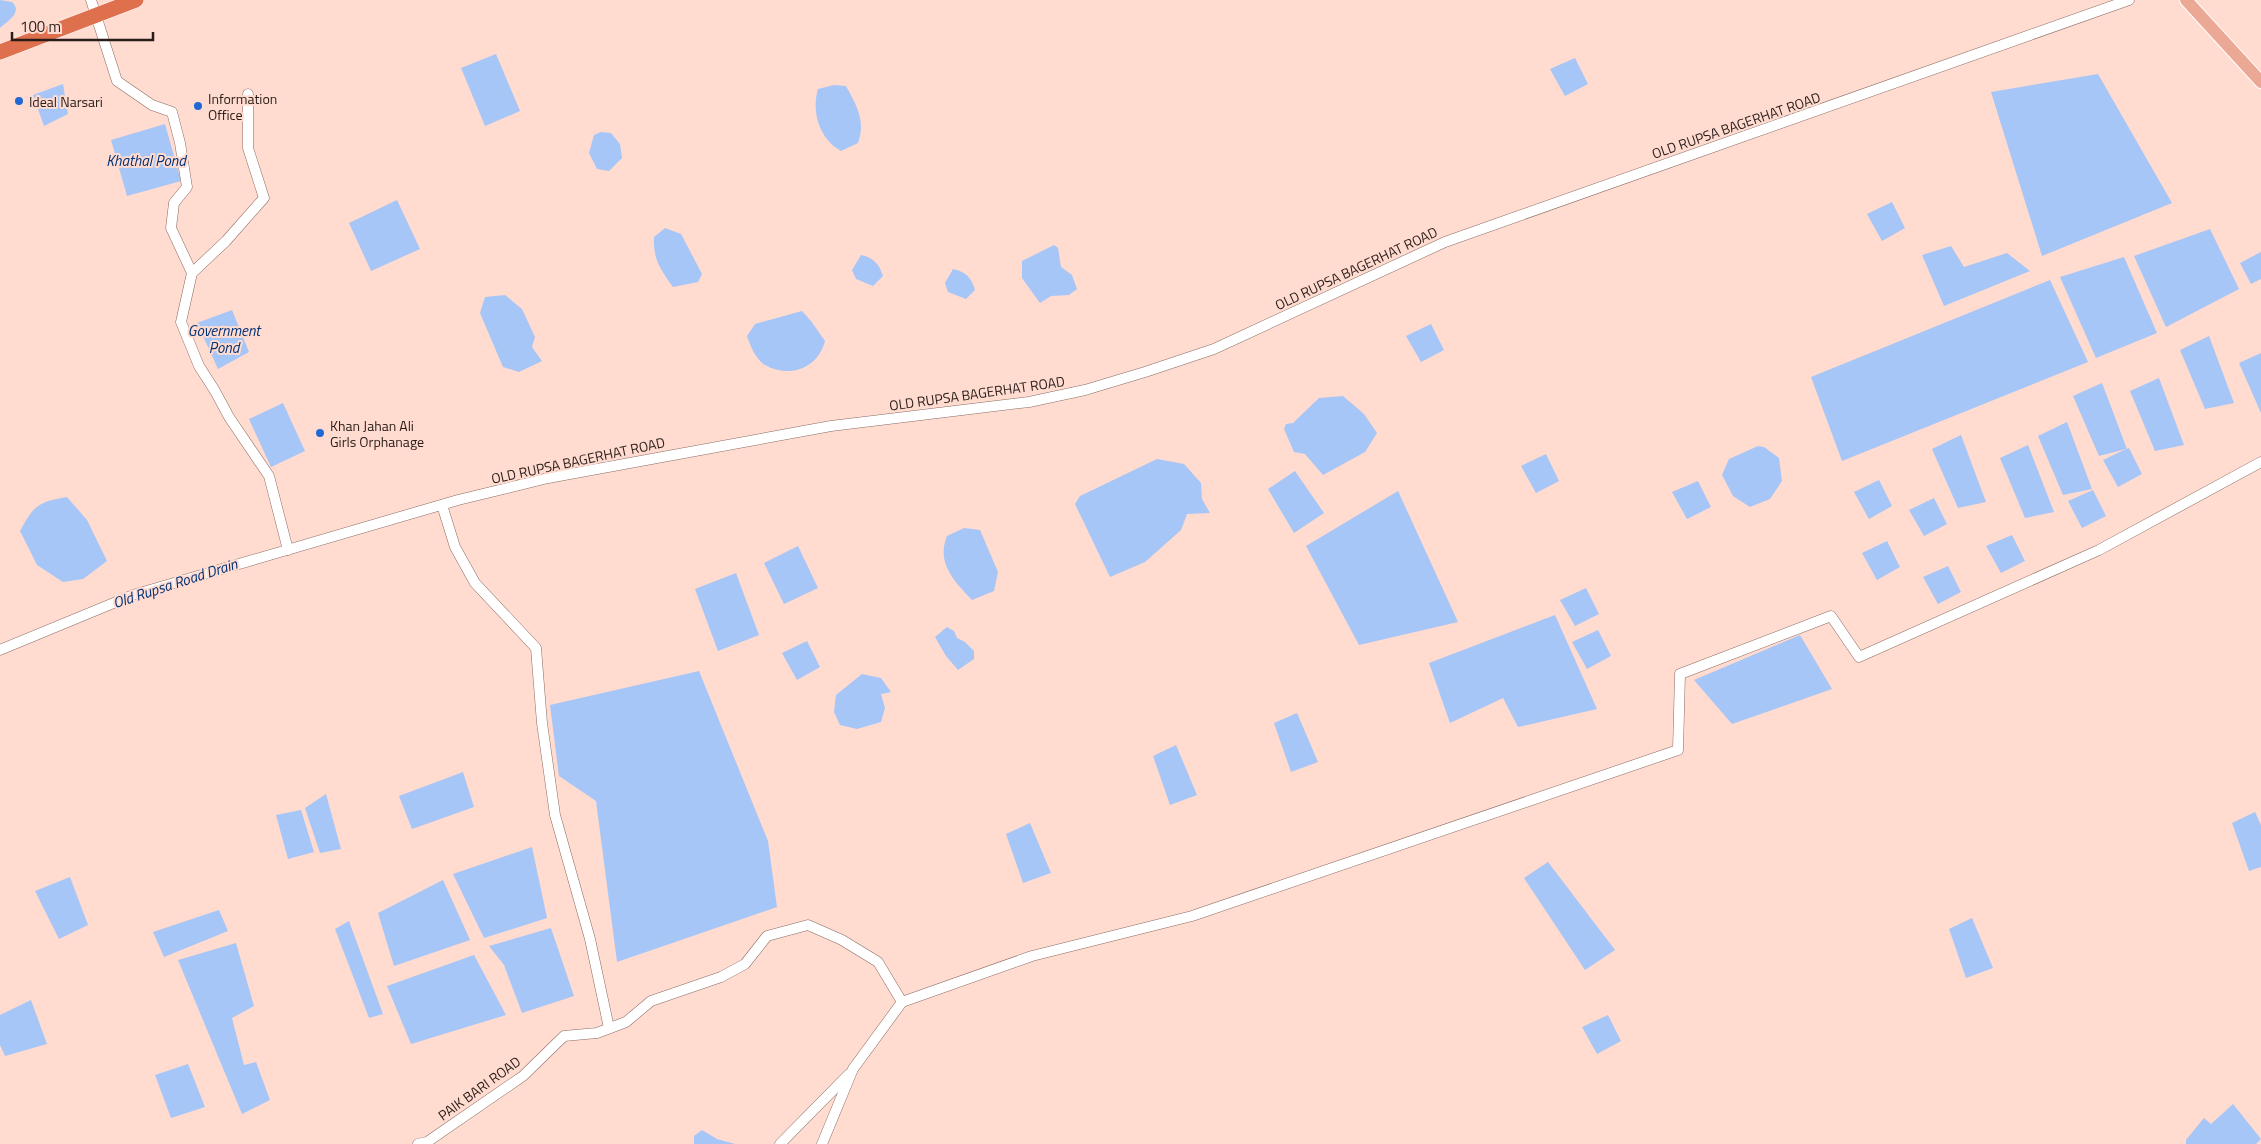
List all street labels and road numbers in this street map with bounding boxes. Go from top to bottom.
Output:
street label: OLD RUPSA BAGERHAT ROAD [1649,86,1823,164]
street label: OLD RUPSA BAGERHAT ROAD [1271,221,1441,315]
street label: OLD RUPSA BAGERHAT ROAD [888,370,1066,416]
street label: OLD RUPSA BAGERHAT ROAD [489,431,667,489]
street label: PAIK BARI ROAD [433,1051,525,1125]

